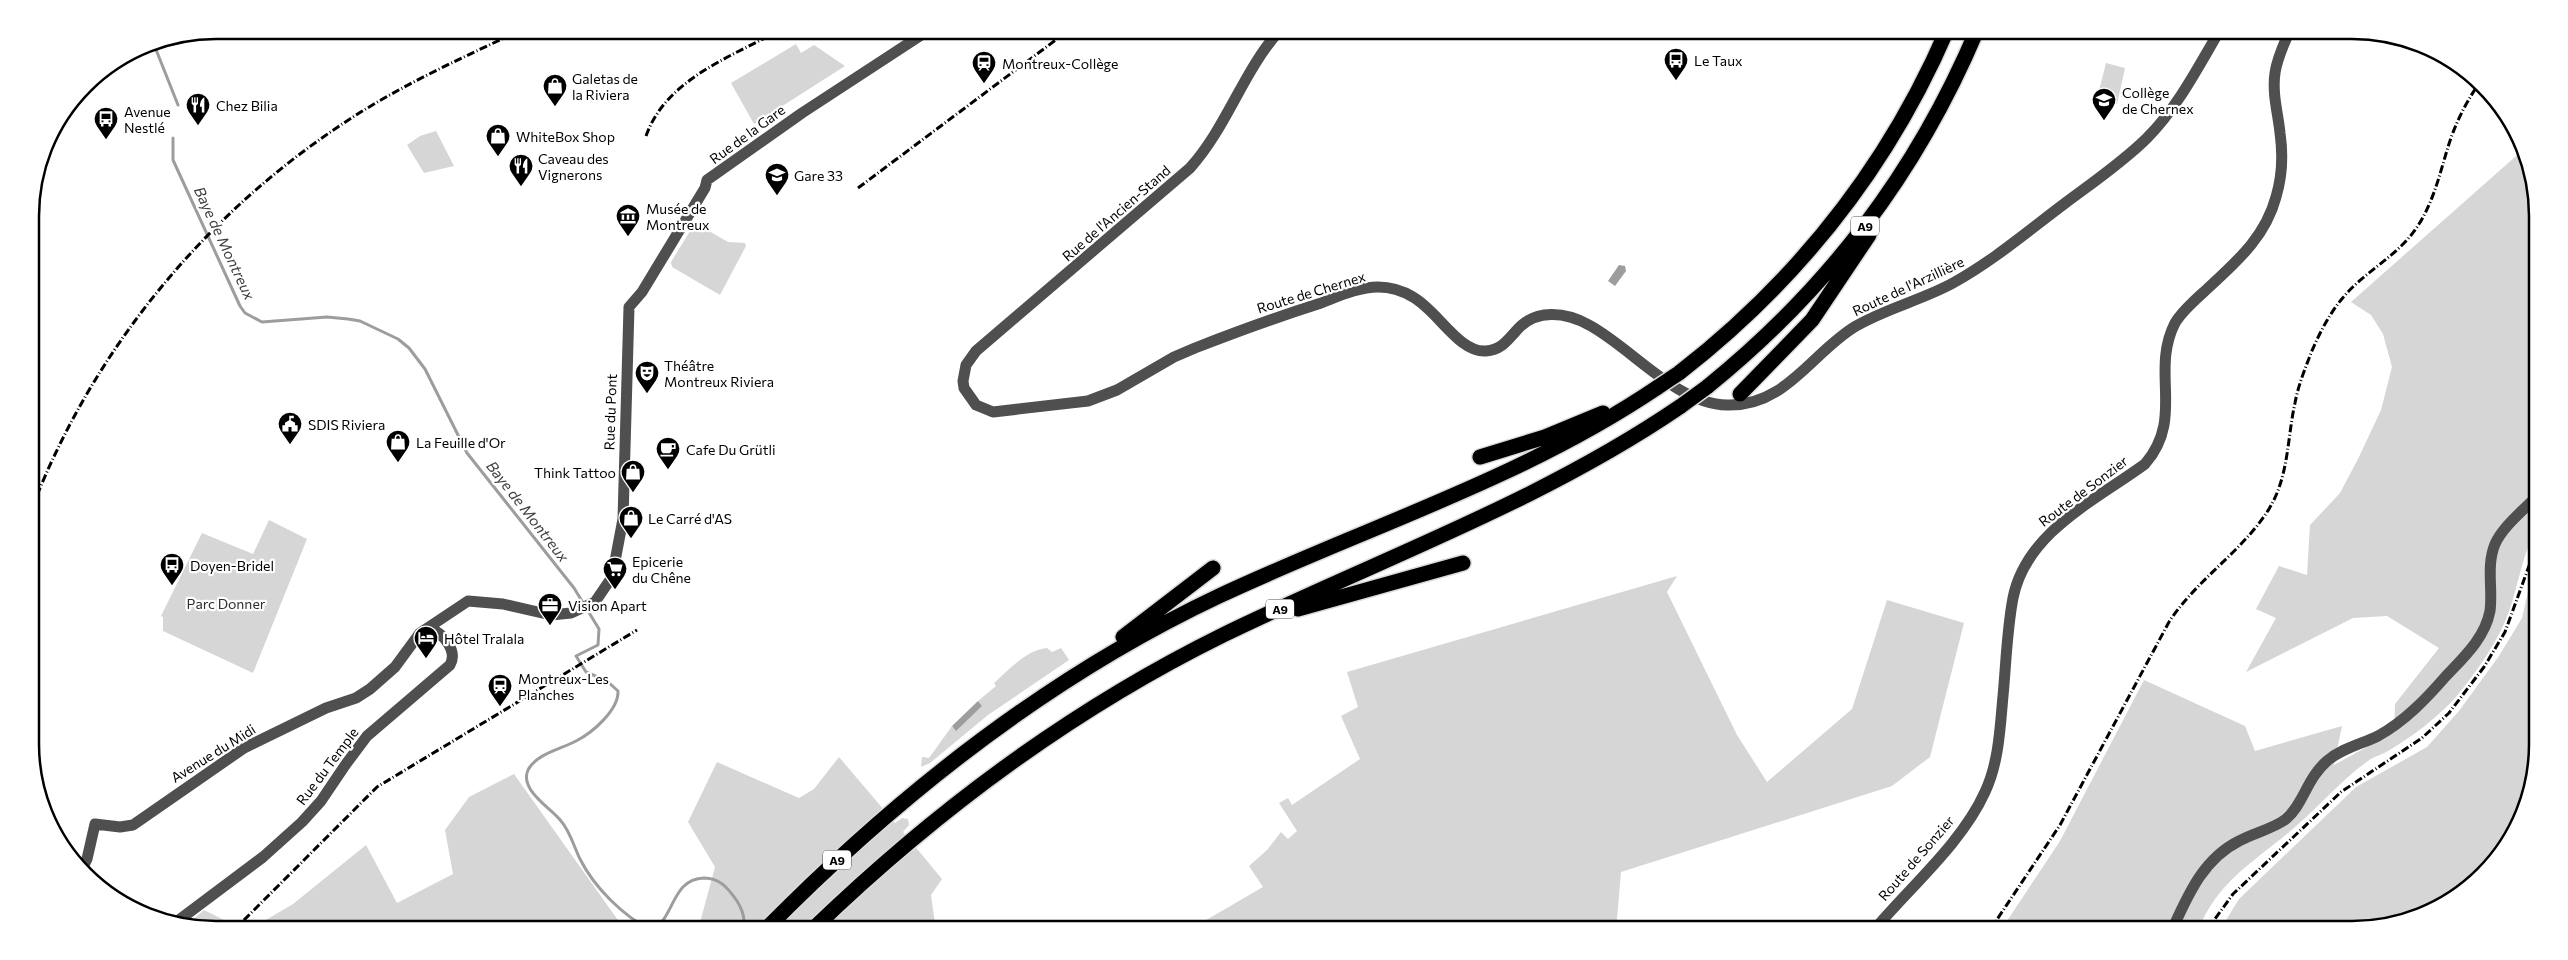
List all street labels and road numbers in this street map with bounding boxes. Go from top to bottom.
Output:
street label: Rue de la Gare [706,101,788,167]
street label: Rue de l'Ancien-Stand [1058,161,1174,265]
road number: A9 [1851,217,1879,236]
street label: Route de l'Arzillière [1849,253,1967,319]
street label: Route de Chernex [1255,267,1368,317]
street label: Rue du Pont [600,373,620,450]
street label: Route de Sonzier [2035,452,2131,530]
road number: A9 [1266,600,1294,618]
street label: Avenue du Midi [168,720,258,786]
street label: Rue du Temple [292,724,362,808]
street label: Route de Sonzier [1874,812,1958,904]
road number: A9 [823,850,851,870]

